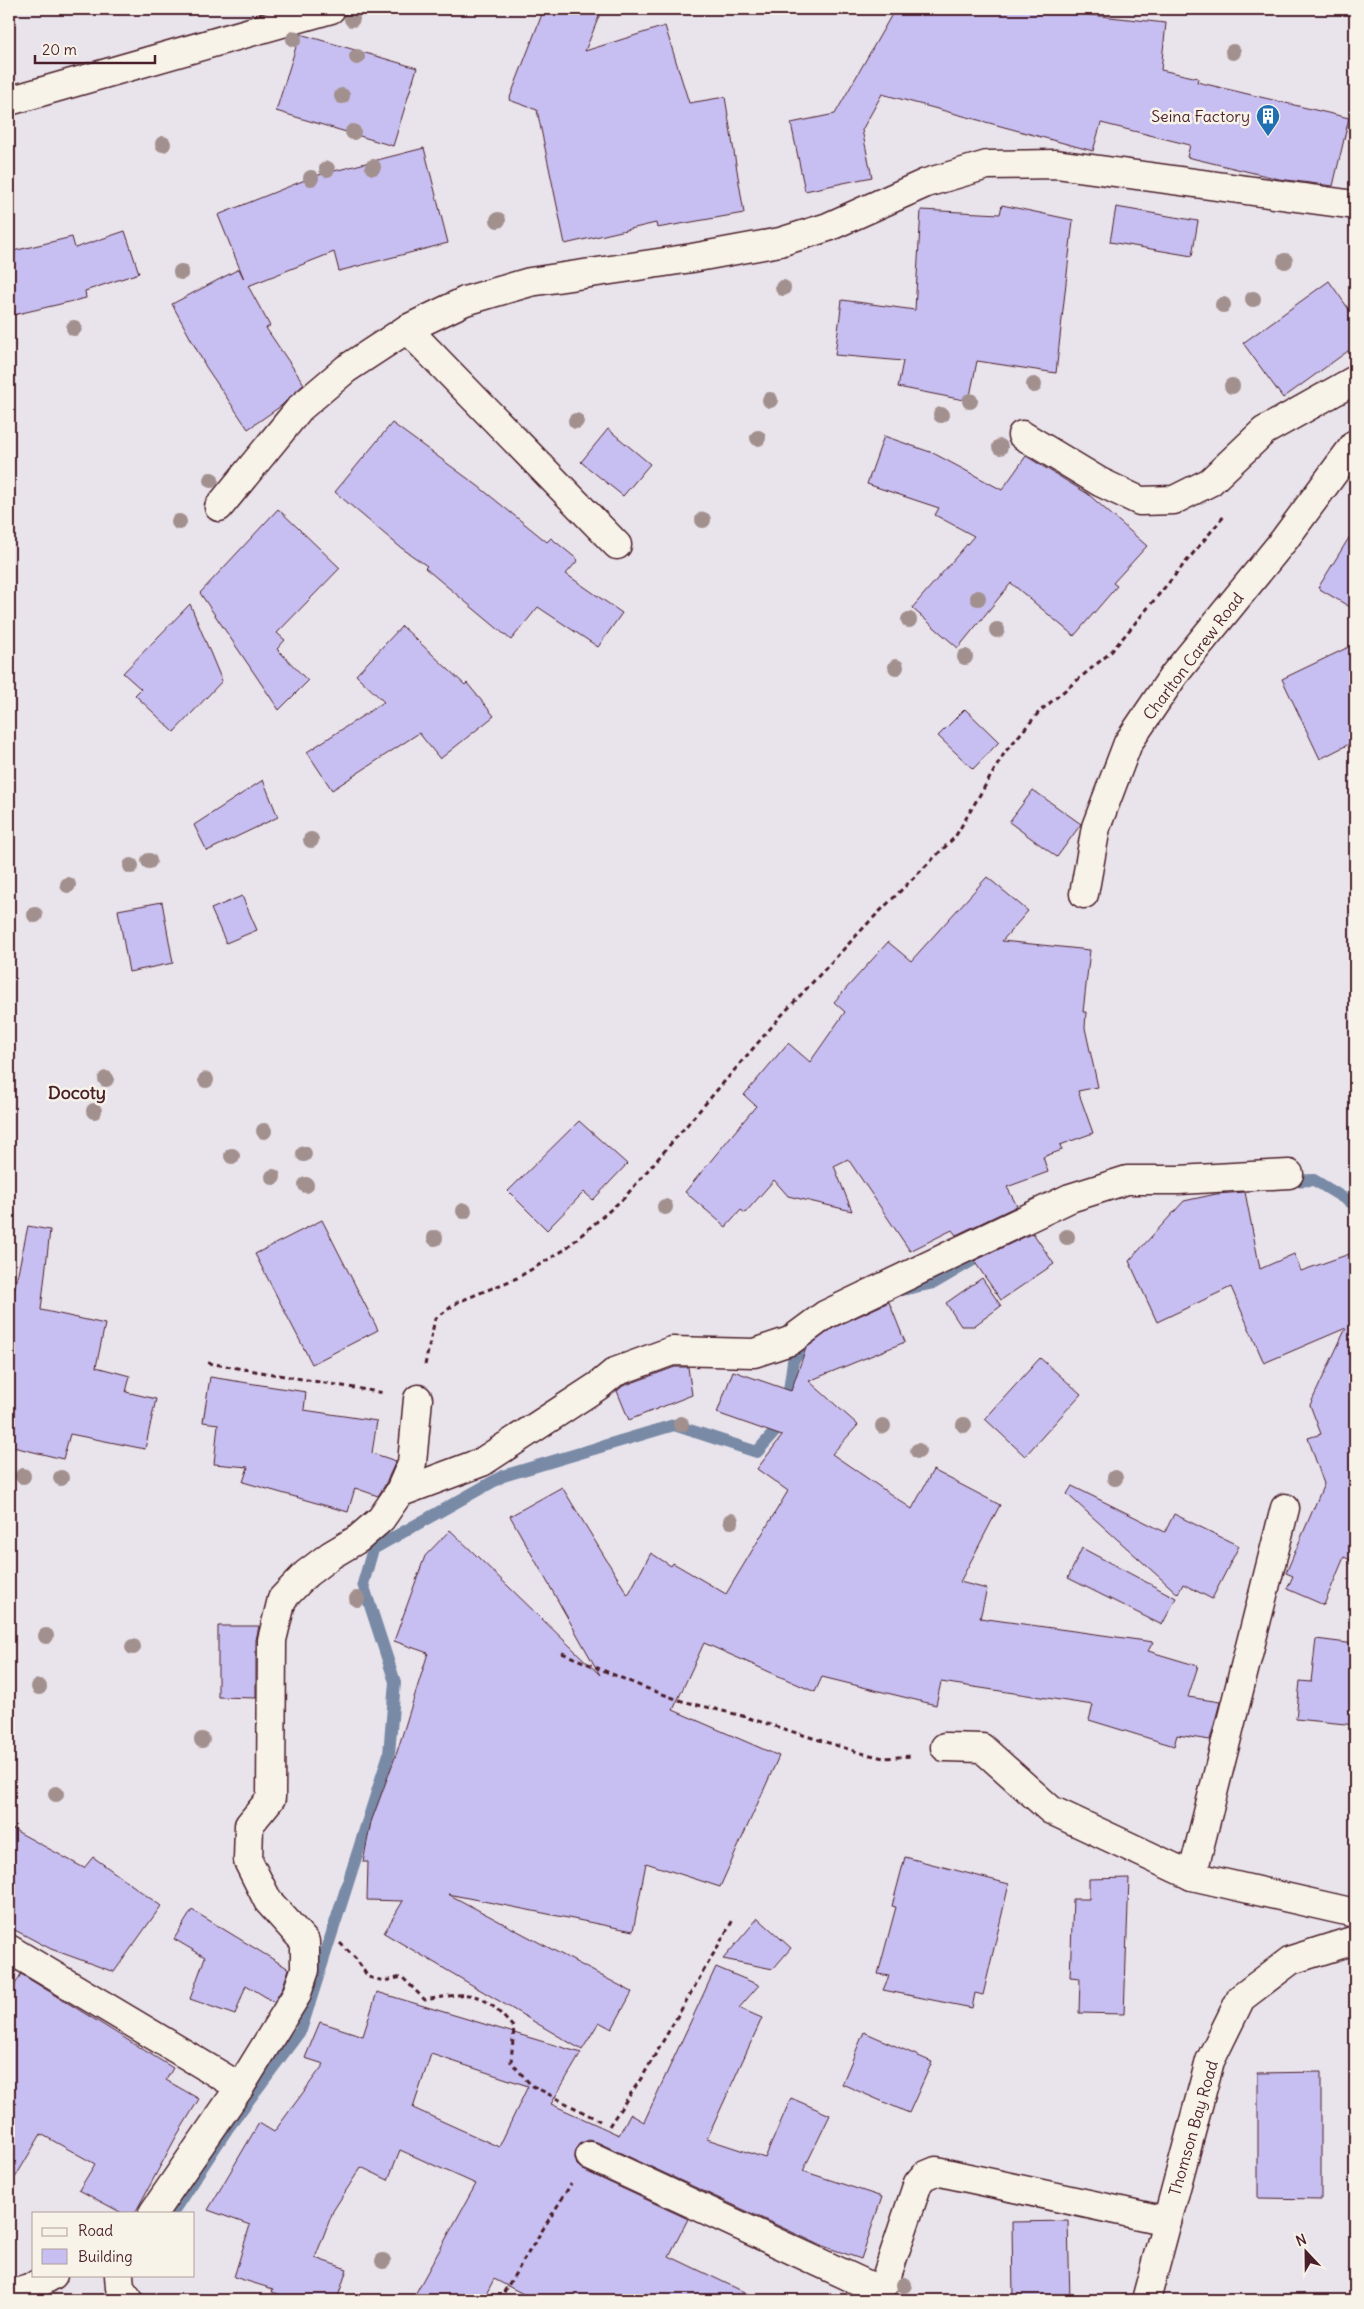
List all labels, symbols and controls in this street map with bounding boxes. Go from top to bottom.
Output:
scale bar [35,32,155,64]
text: 20 m [42,40,77,59]
building icon: Seina Factory [1255,103,1281,137]
place label: Seina Factory [1151,106,1250,126]
street label: Charlton Carew Road [1138,588,1248,724]
district label: Docoty [48,1081,106,1104]
street label: Thomson Bay Road [1164,2058,1222,2198]
legend [32,2212,195,2276]
text: Road [78,2221,113,2240]
north arrow [1282,2226,1332,2276]
text: N [1293,2230,1309,2250]
text: Building [78,2247,133,2266]

